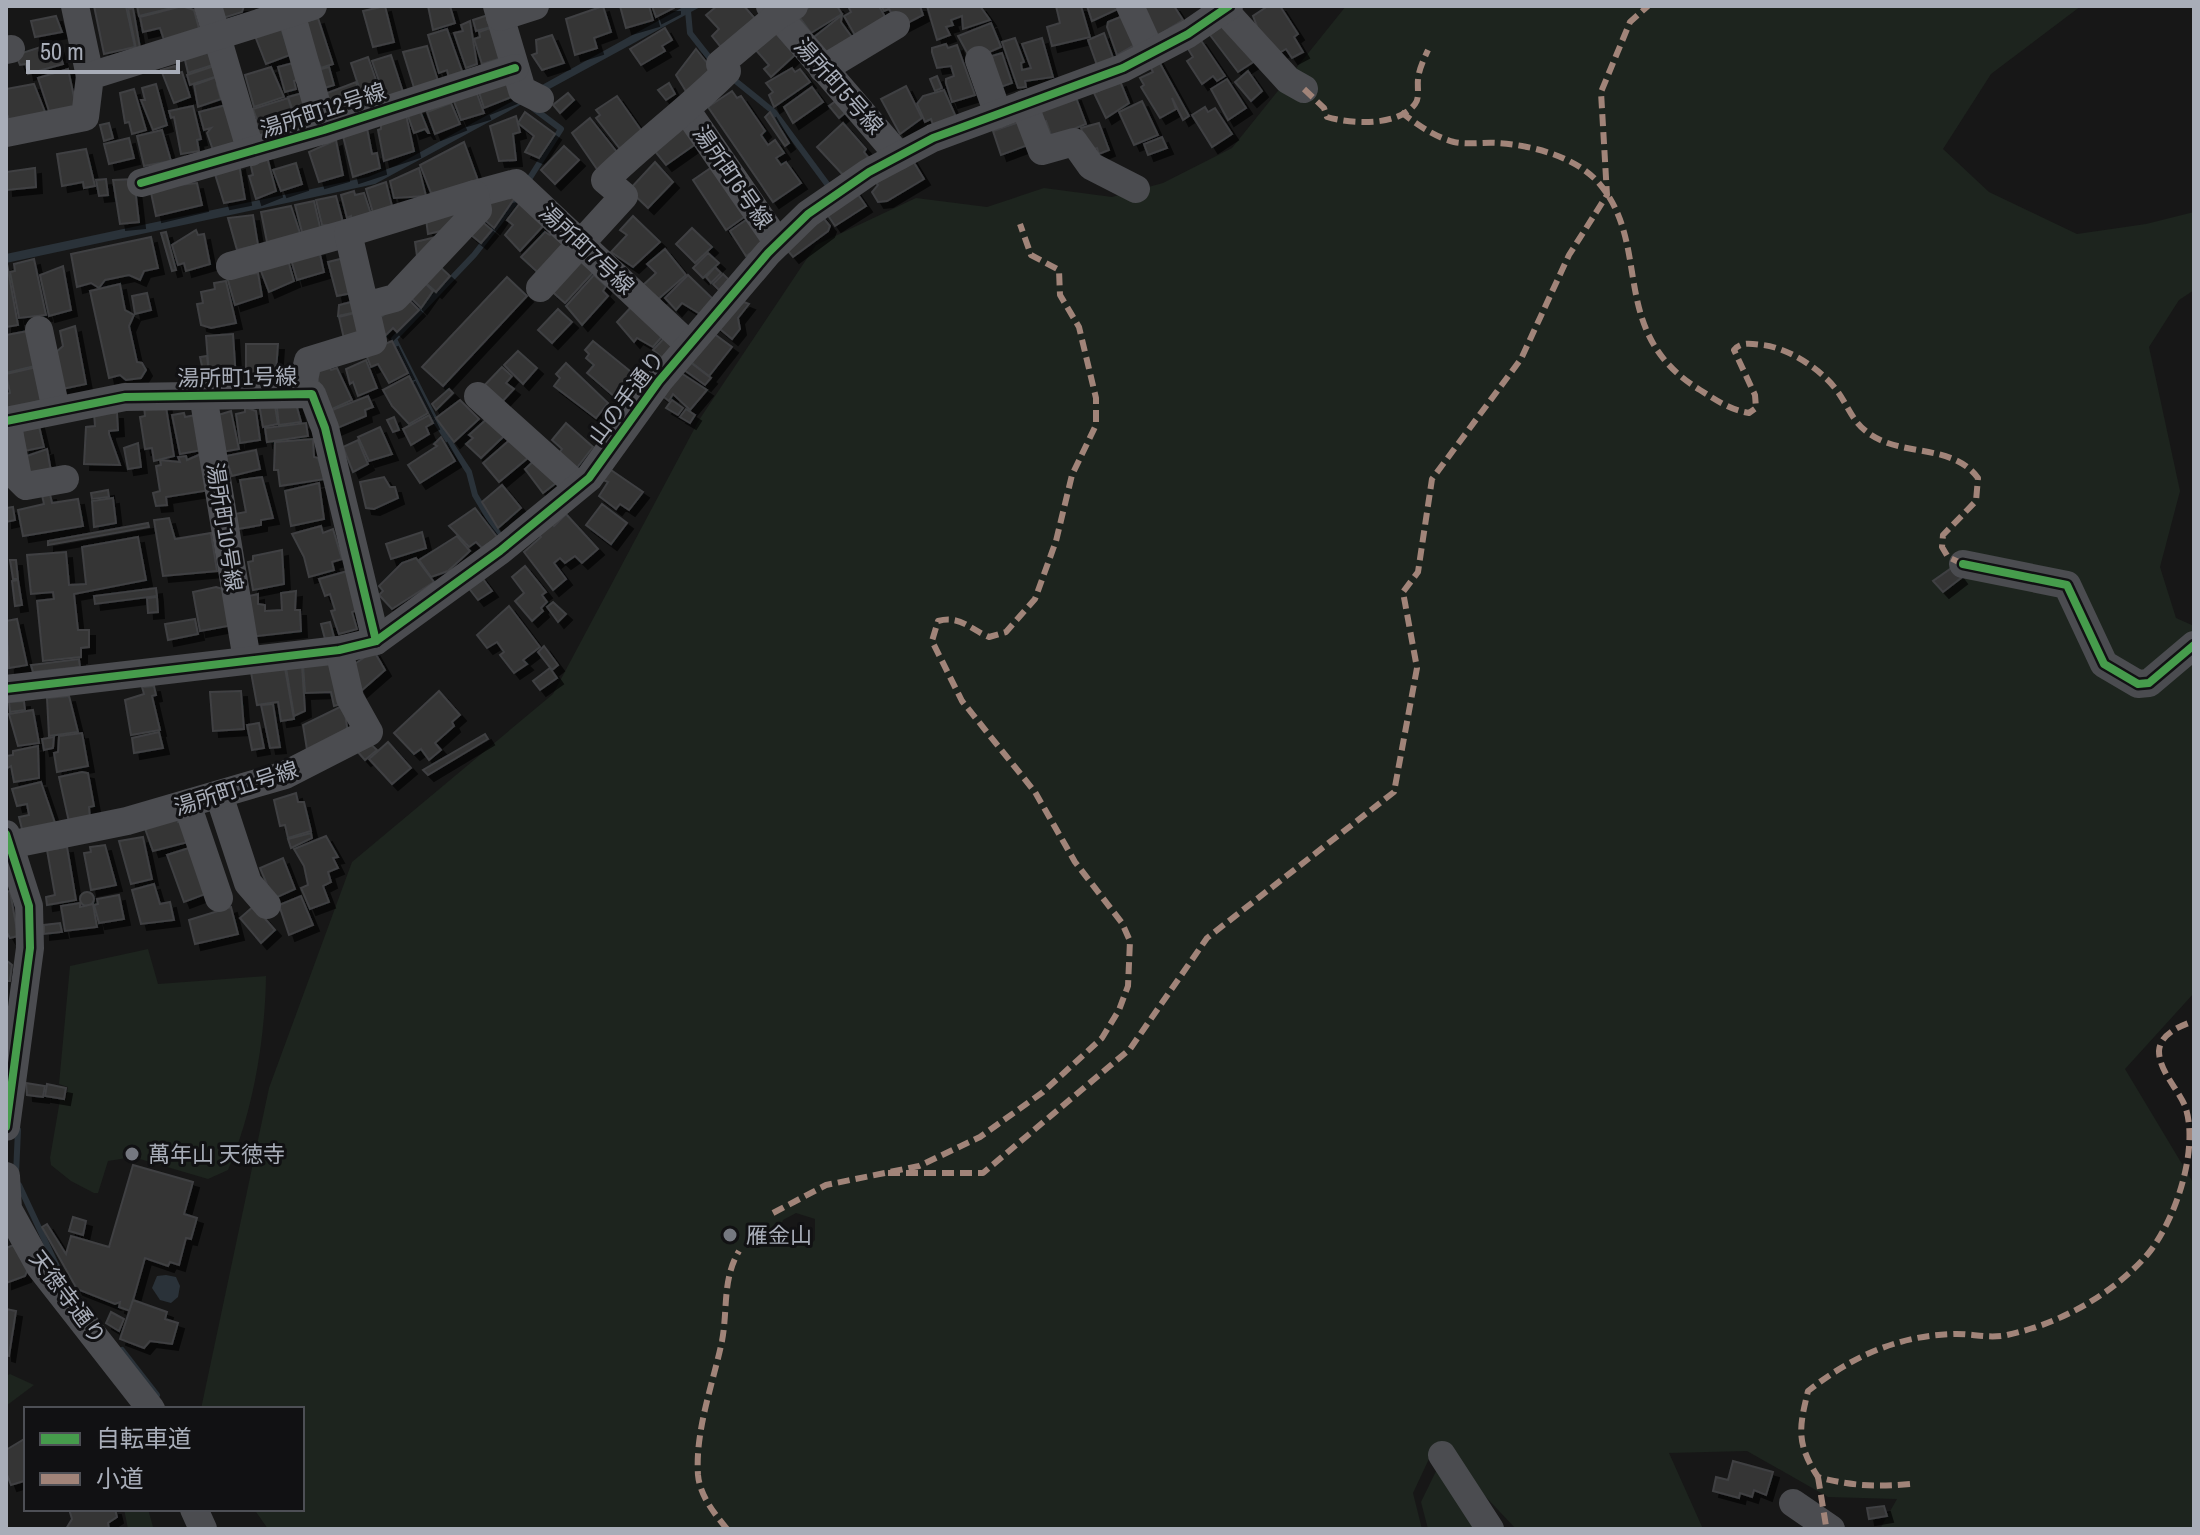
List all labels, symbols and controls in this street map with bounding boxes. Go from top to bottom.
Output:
scale bar [28,24,178,74]
street label: 湯所町5号線 [788,31,890,141]
text: 50 m [40,35,84,67]
street label: 湯所町12号線 [257,76,389,144]
street label: 湯所町6号線 [686,119,780,235]
street label: 湯所町7号線 [533,197,641,301]
street label: 山の手通り [581,344,671,450]
street label: 湯所町1号線 [177,361,297,393]
street label: 湯所町10号線 [200,460,250,594]
street label: 湯所町11号線 [170,754,302,822]
place label: 萬年山 天徳寺 [148,1139,285,1169]
marker: 萬年山 天徳寺 [123,1145,141,1163]
place label: 雁金山 [746,1220,812,1250]
marker: 雁金山 [721,1226,739,1244]
street label: 天徳寺通り [23,1244,113,1350]
legend [24,1407,304,1511]
text: 自転車道 [96,1422,192,1454]
text: 小道 [96,1462,144,1494]

